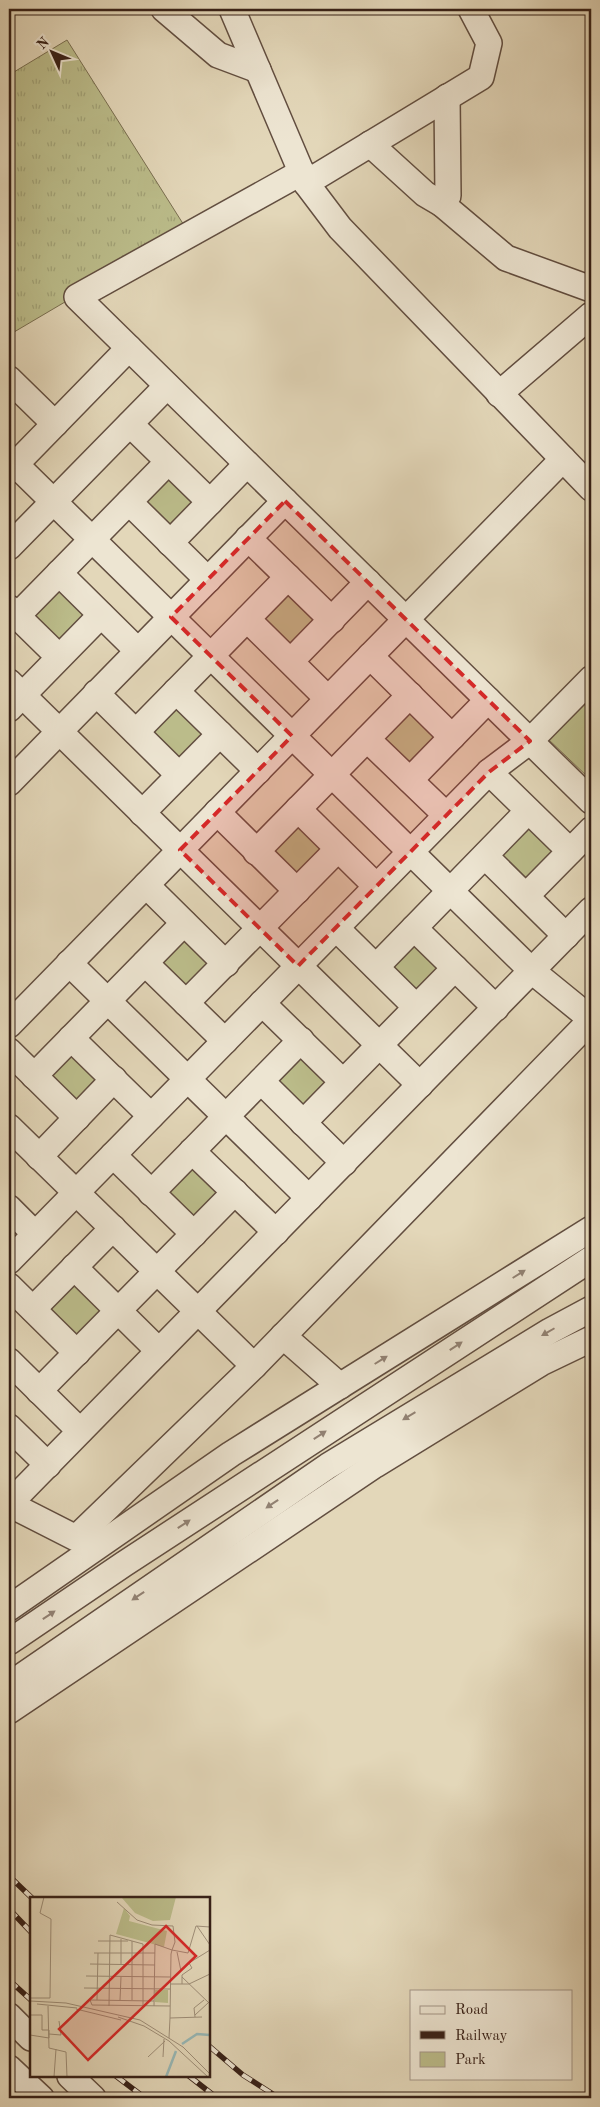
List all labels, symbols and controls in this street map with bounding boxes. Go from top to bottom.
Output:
north arrow [28,28,78,78]
text: N [35,35,52,52]
one-way arrow [512,1269,525,1278]
one-way arrow [542,1328,555,1337]
one-way arrow [449,1342,463,1351]
one-way arrow [375,1356,388,1365]
one-way arrow [403,1412,416,1421]
one-way arrow [313,1430,326,1440]
one-way arrow [266,1499,279,1509]
one-way arrow [177,1519,191,1529]
one-way arrow [132,1591,145,1601]
one-way arrow [42,1610,56,1620]
inset map [30,1897,210,2077]
legend [410,1990,572,2080]
text: Road [455,2003,489,2018]
text: Railway [455,2029,508,2044]
text: Park [455,2053,486,2068]

